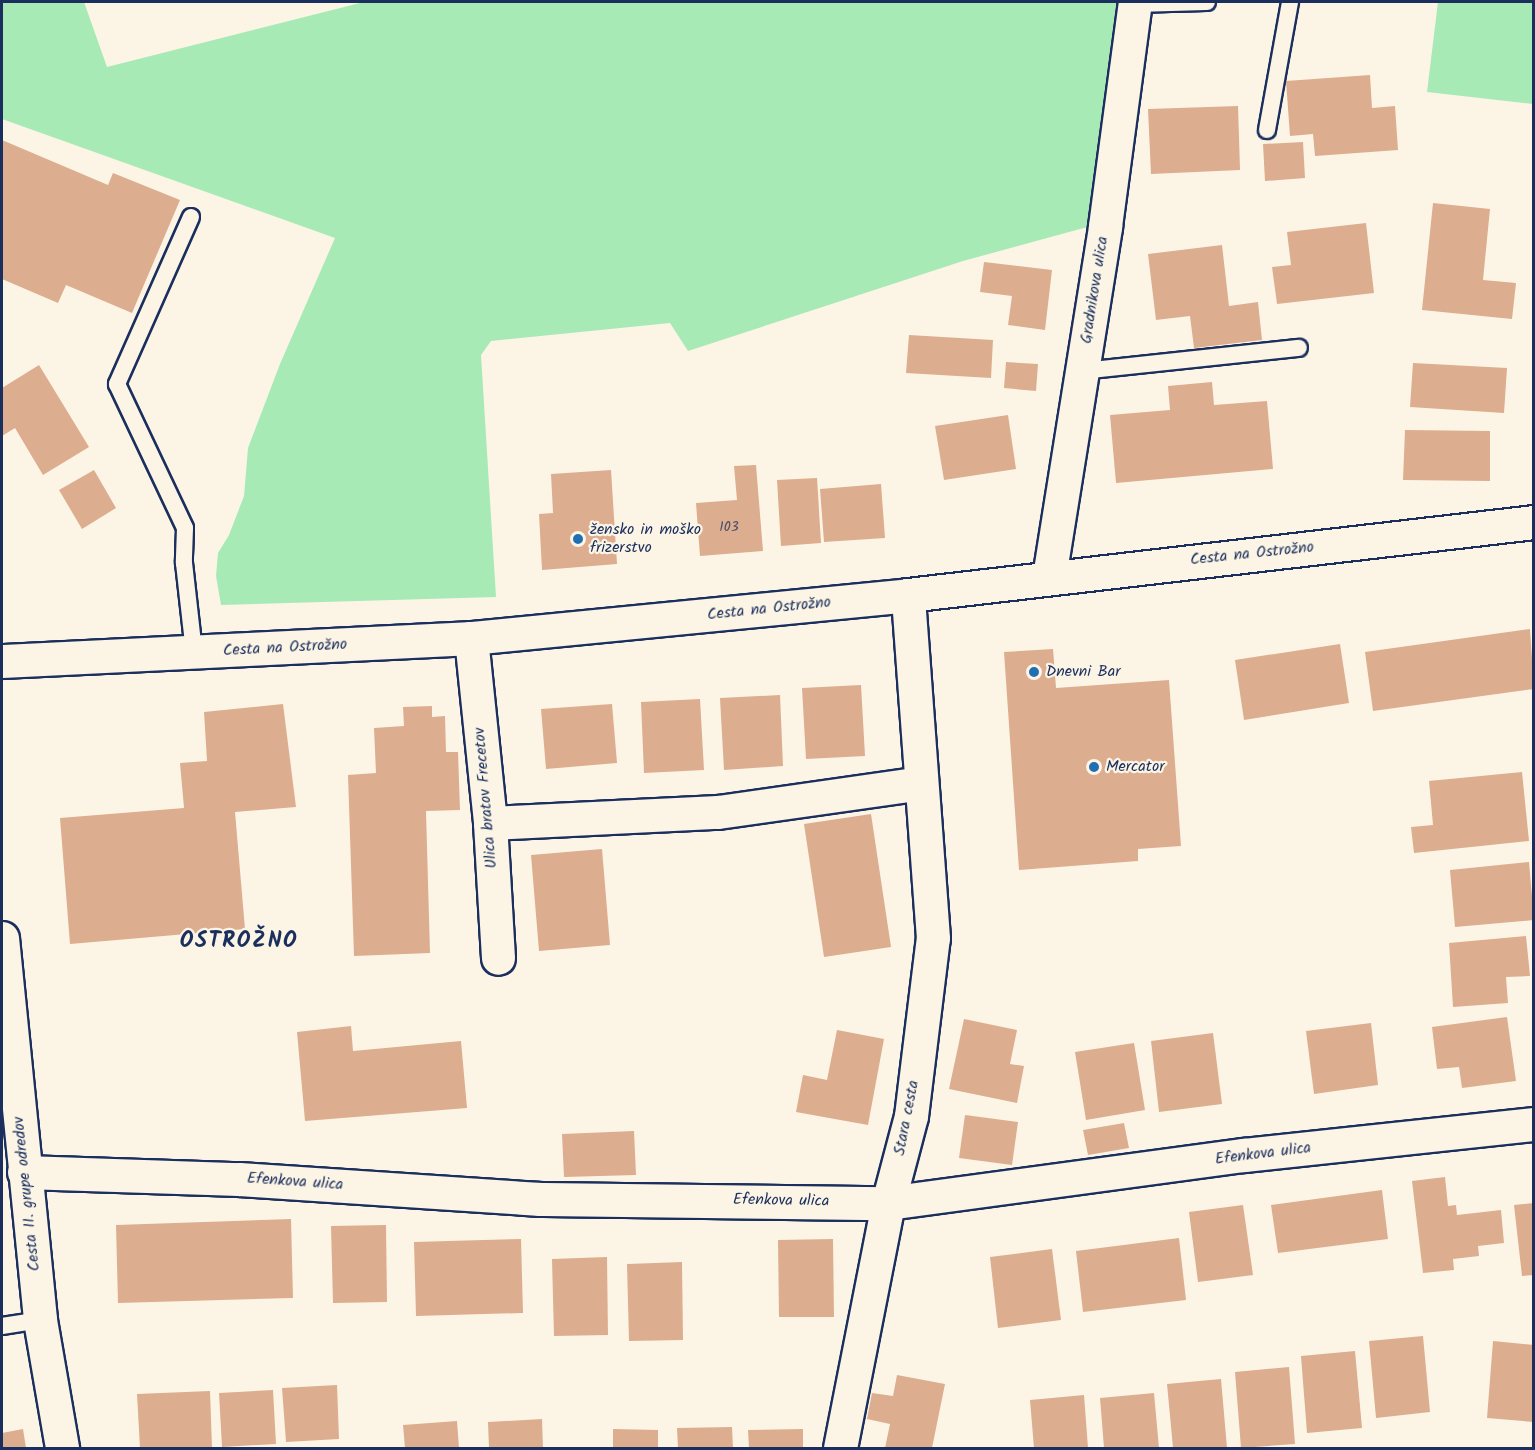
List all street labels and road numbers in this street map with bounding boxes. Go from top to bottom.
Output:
street label: Gradnikova ulica [1077,235,1113,345]
street label: Cesta na Ostrožno [1189,538,1315,570]
street label: Cesta na Ostrožno [706,593,832,625]
street label: Cesta na Ostrožno [222,635,348,661]
street label: Ulica bratov Frecetov [470,727,502,869]
street label: Stara cesta [890,1079,924,1157]
street label: Cesta II. grupe odredov [9,1116,45,1272]
street label: Efenkova ulica [1214,1139,1312,1169]
street label: Efenkova ulica [246,1169,344,1195]
street label: Efenkova ulica [733,1191,829,1211]

